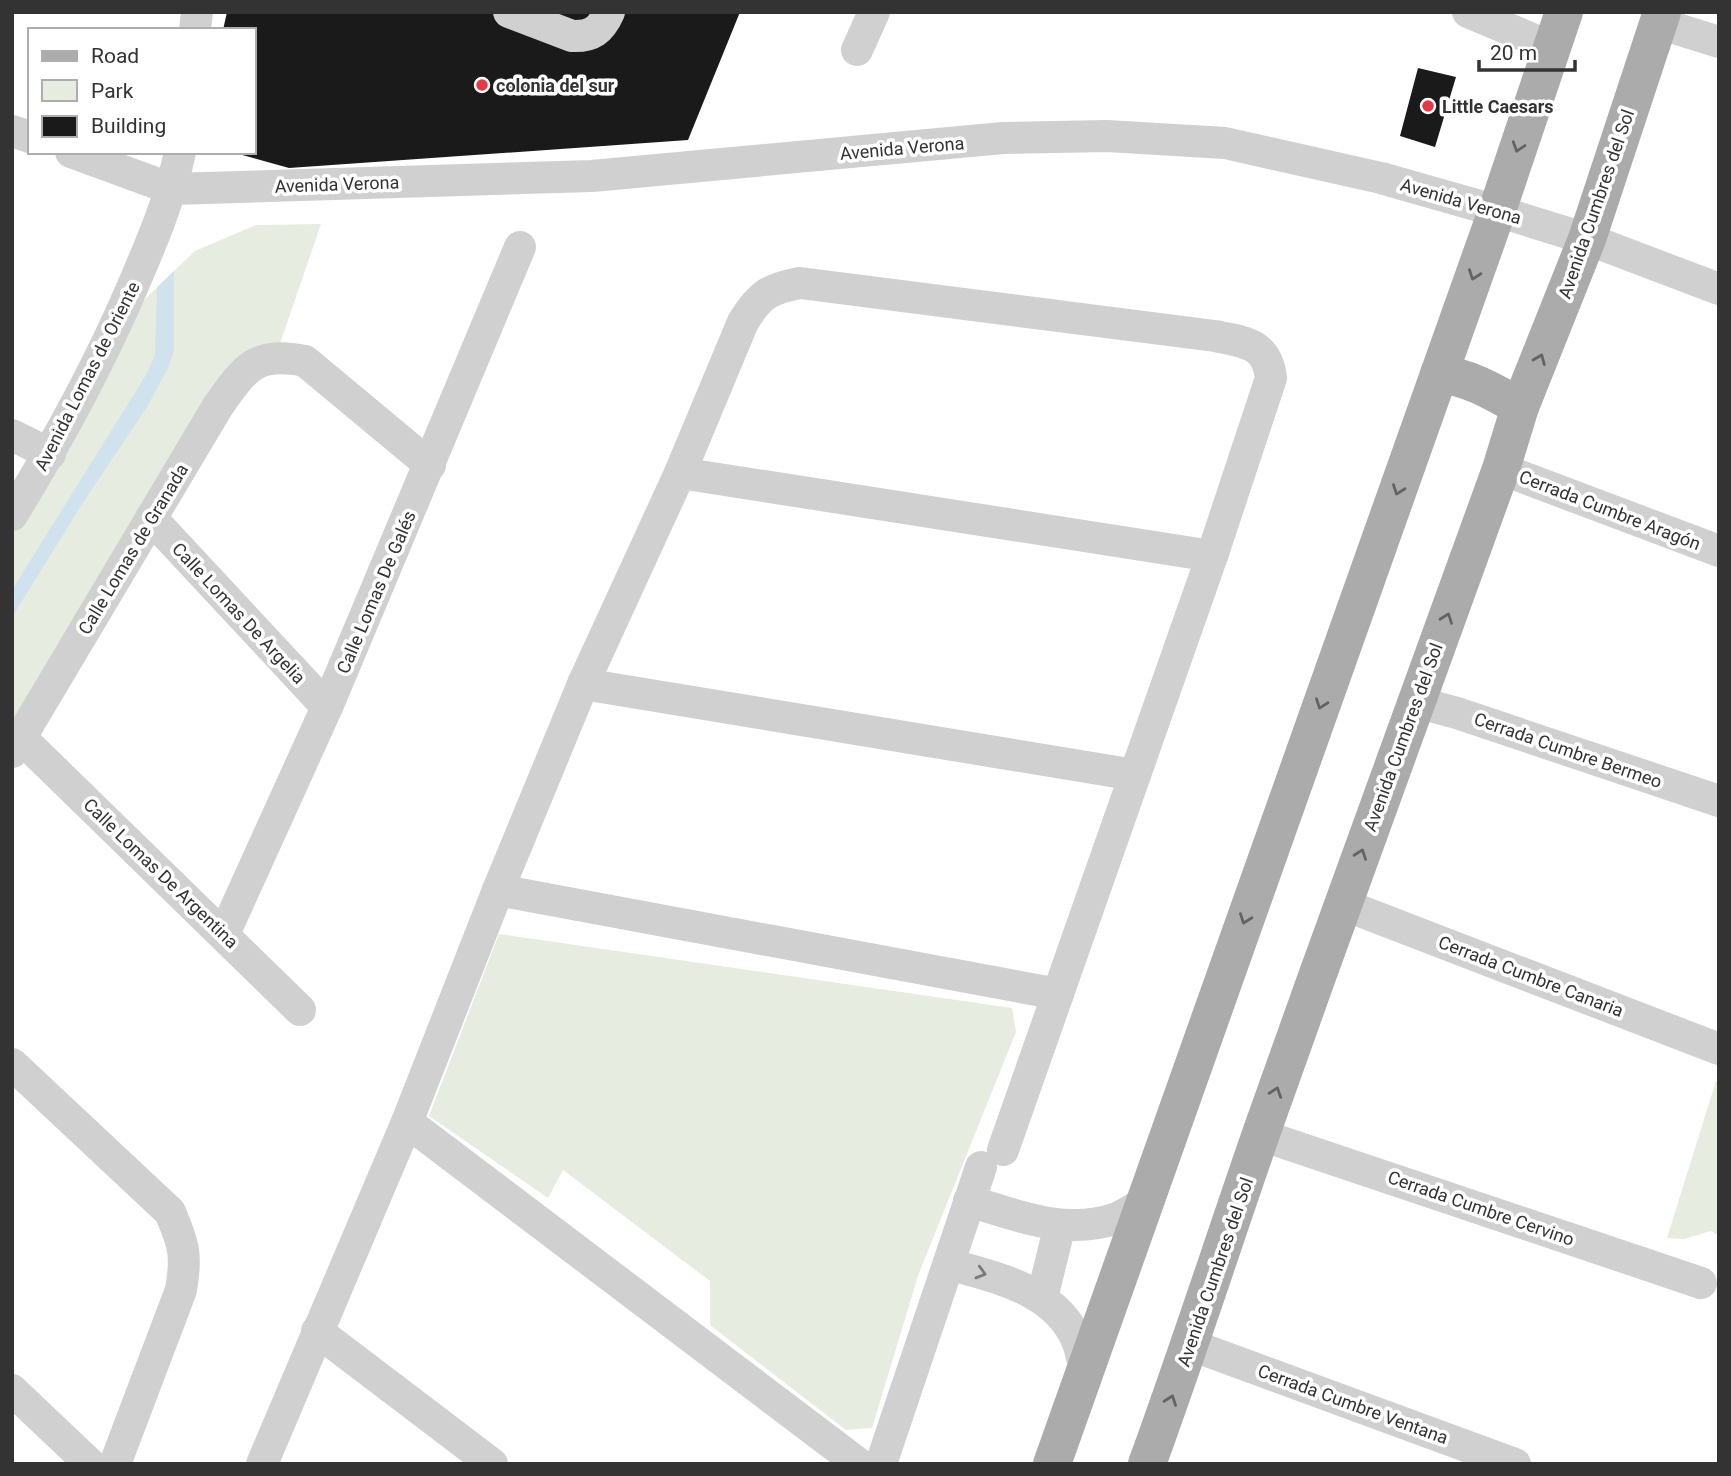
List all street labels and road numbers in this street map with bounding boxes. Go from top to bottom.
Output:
street label: Avenida Cumbres del Sol [1554,107,1638,301]
street label: Avenida Verona [839,132,965,164]
street label: Avenida Verona [274,171,400,197]
street label: Avenida Verona [1398,174,1524,228]
street label: Avenida Lomas de Oriente [30,278,144,474]
street label: Calle Lomas de Granada [74,460,192,638]
street label: Cerrada Cumbre Aragón [1516,466,1704,554]
street label: Calle Lomas De Galés [332,508,420,676]
street label: Calle Lomas De Argelia [168,538,310,688]
street label: Avenida Cumbres del Sol [1359,640,1447,834]
street label: Cerrada Cumbre Bermeo [1471,708,1665,792]
street label: Calle Lomas De Argentina [79,794,243,952]
street label: Cerrada Cumbre Canaria [1436,931,1626,1021]
street label: Cerrada Cumbre Cervino [1385,1166,1577,1250]
street label: Avenida Cumbres del Sol [1173,1175,1257,1369]
street label: Cerrada Cumbre Ventana [1255,1360,1451,1448]

